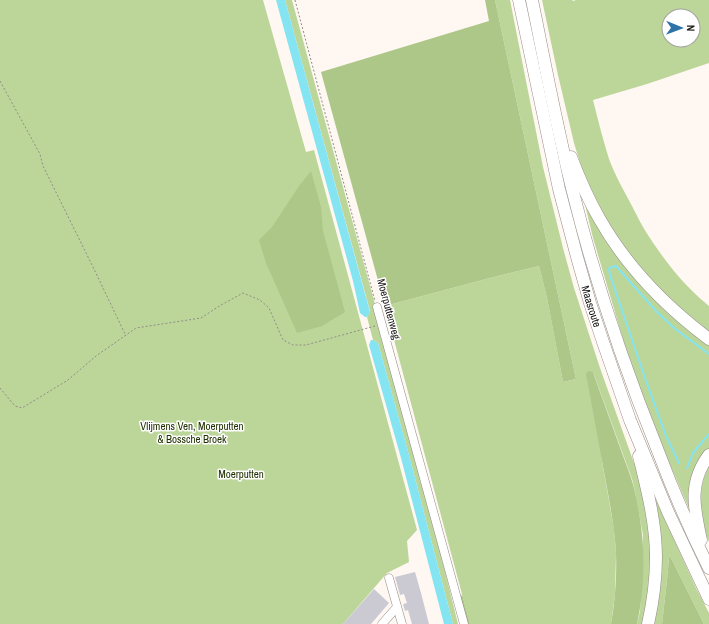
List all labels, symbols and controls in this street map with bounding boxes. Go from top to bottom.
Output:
north arrow [661,8,701,48]
text: N [684,25,698,32]
street label: Moerputtenweg [374,277,404,341]
street label: Maasroute [578,284,605,329]
park label: Vlijmens Ven, Moerputten & Bossche Broek [140,419,244,446]
park label: Moerputten [218,467,264,481]

